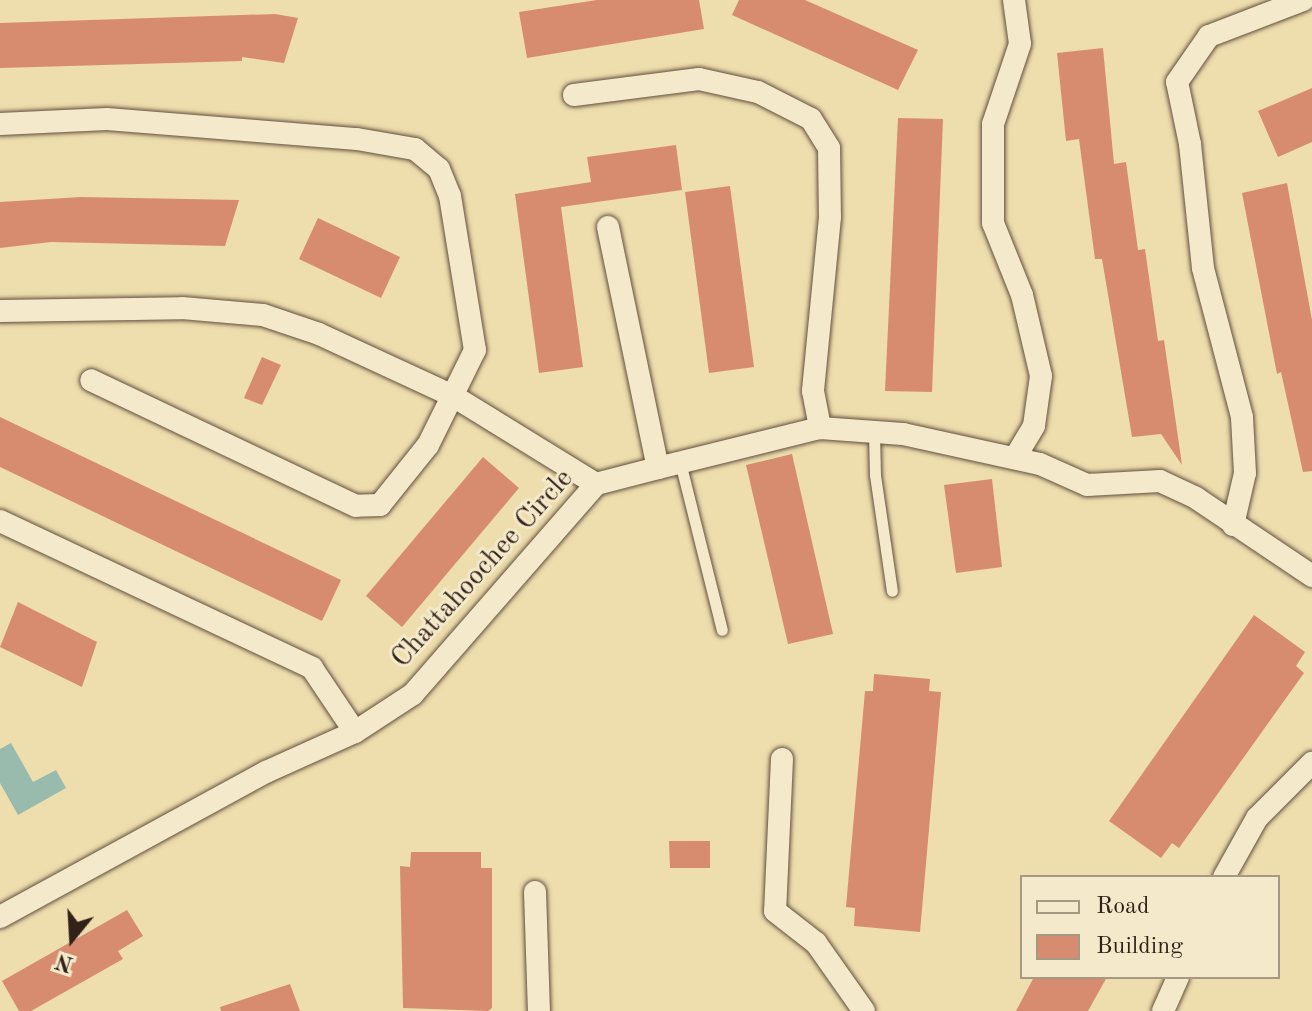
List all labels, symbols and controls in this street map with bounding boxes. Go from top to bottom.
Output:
street label: Chattahoochee Circle [385,463,581,675]
legend [1020,875,1280,979]
text: Road [1096,895,1149,919]
north arrow [32,899,112,979]
text: Building [1096,935,1183,959]
text: N [53,949,76,975]

